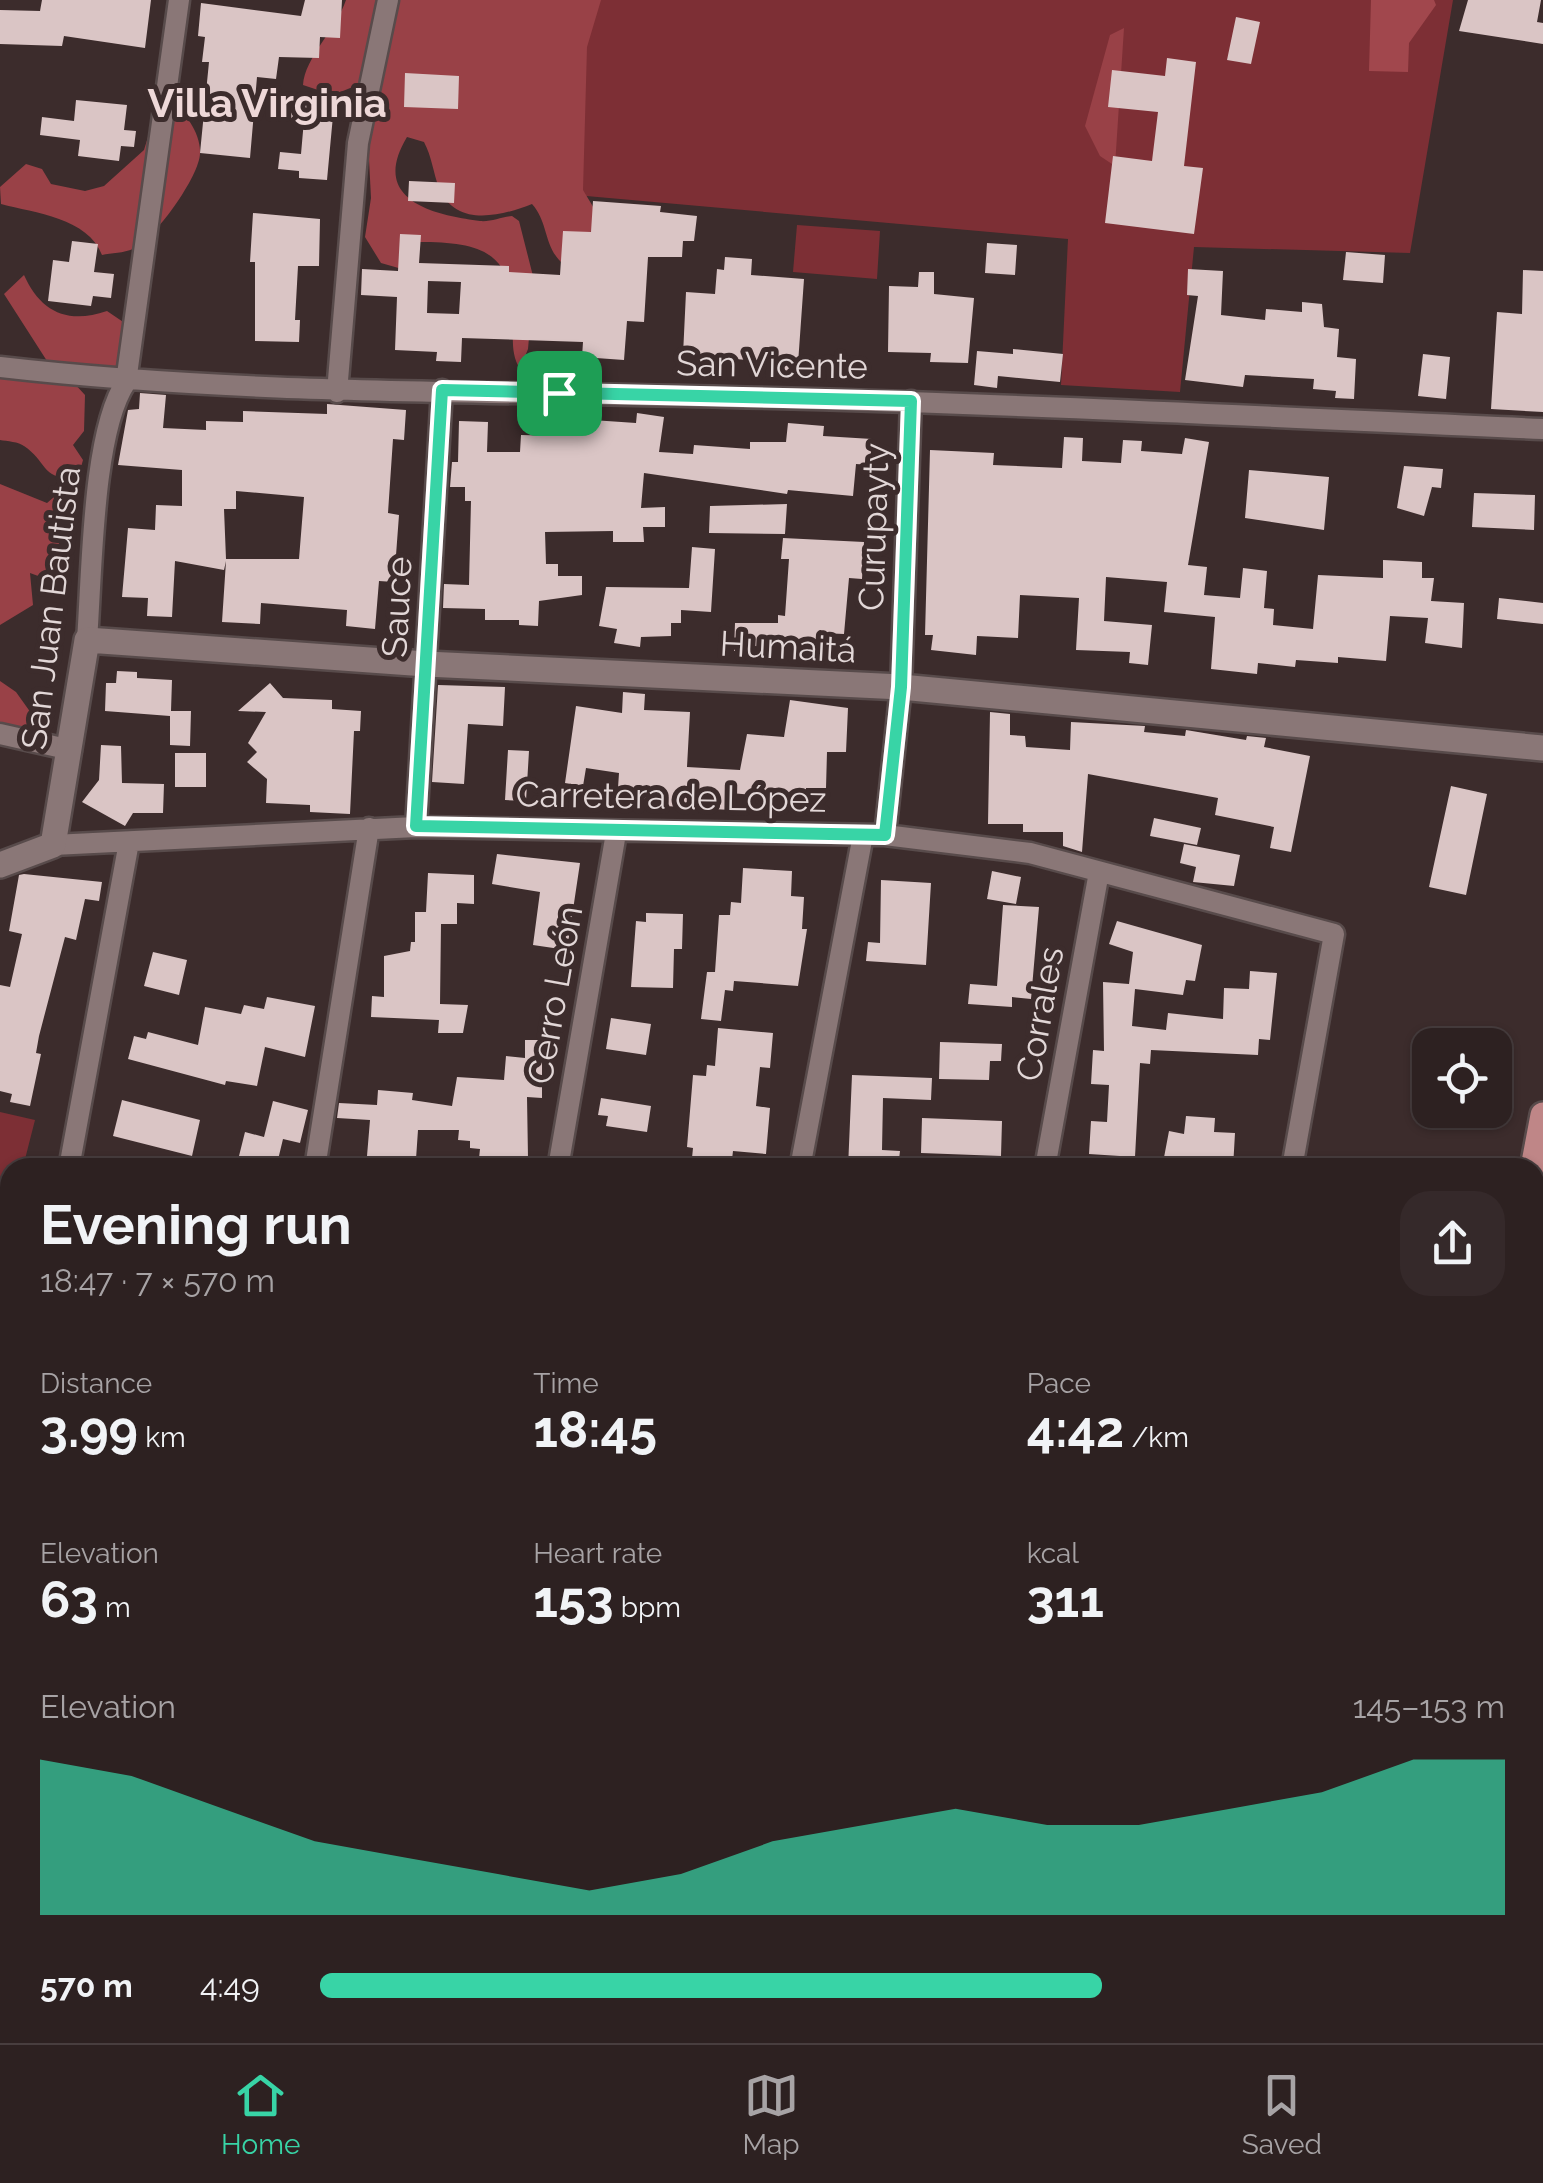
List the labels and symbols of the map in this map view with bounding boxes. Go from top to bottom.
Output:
district label: Villa Virginia [147,79,387,126]
street label: San Vicente [676,342,868,387]
pin [517,351,602,436]
street label: Curupayty [850,442,897,611]
street label: San Juan Bautista [13,464,88,752]
street label: Sauce [373,556,420,658]
street label: Humaitá [719,622,857,671]
street label: Carretera de López [515,773,827,820]
street label: Cerro León [519,903,590,1087]
street label: Corrales [1008,944,1071,1084]

